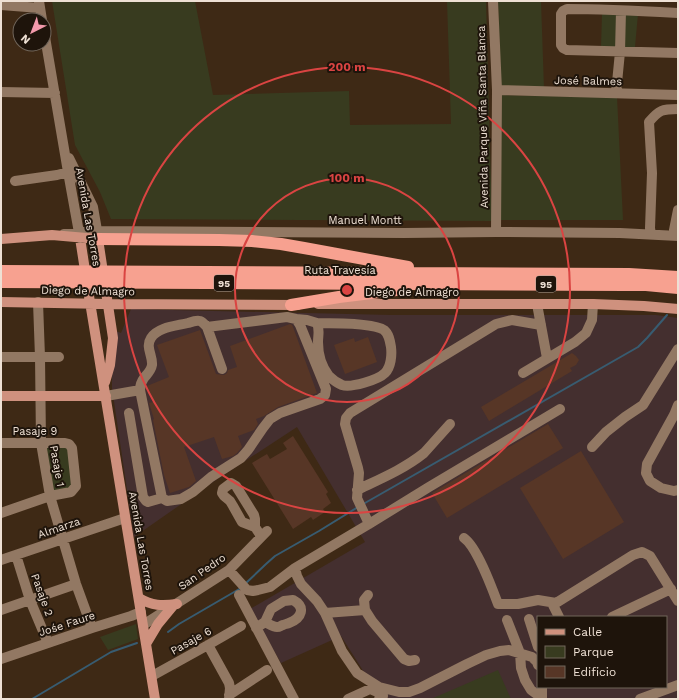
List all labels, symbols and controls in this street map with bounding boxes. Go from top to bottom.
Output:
north arrow [12,12,52,52]
street label: Avenida Parque Viña Santa Blanca [475,26,491,208]
text: N [18,32,33,47]
text: 200 m [328,60,366,74]
street label: José Balmes [554,74,622,88]
street label: Avenida Las Torres [73,166,103,268]
text: 100 m [329,171,365,185]
street label: Manuel Montt [328,214,402,227]
street label: Ruta Travesía [304,264,376,277]
road number: 95 [214,275,234,291]
road number: 95 [536,276,556,292]
centre of rings [340,283,354,297]
street label: Diego de Almagro [41,284,135,298]
street label: Diego de Almagro [365,286,459,299]
street label: Pasaje 9 [13,425,58,438]
street label: Pasaje 1 [47,444,67,488]
street label: Avenida Las Torres [126,490,156,592]
street label: Almarza [36,515,82,541]
street label: San Pedro [176,551,228,593]
street label: Pasaje 2 [28,572,56,618]
street label: Jośe Faure [37,609,97,639]
legend [537,616,667,688]
street label: Pasaje 6 [168,624,214,658]
text: Calle [573,625,602,639]
text: Parque [573,645,614,659]
text: Edificio [573,665,616,679]

